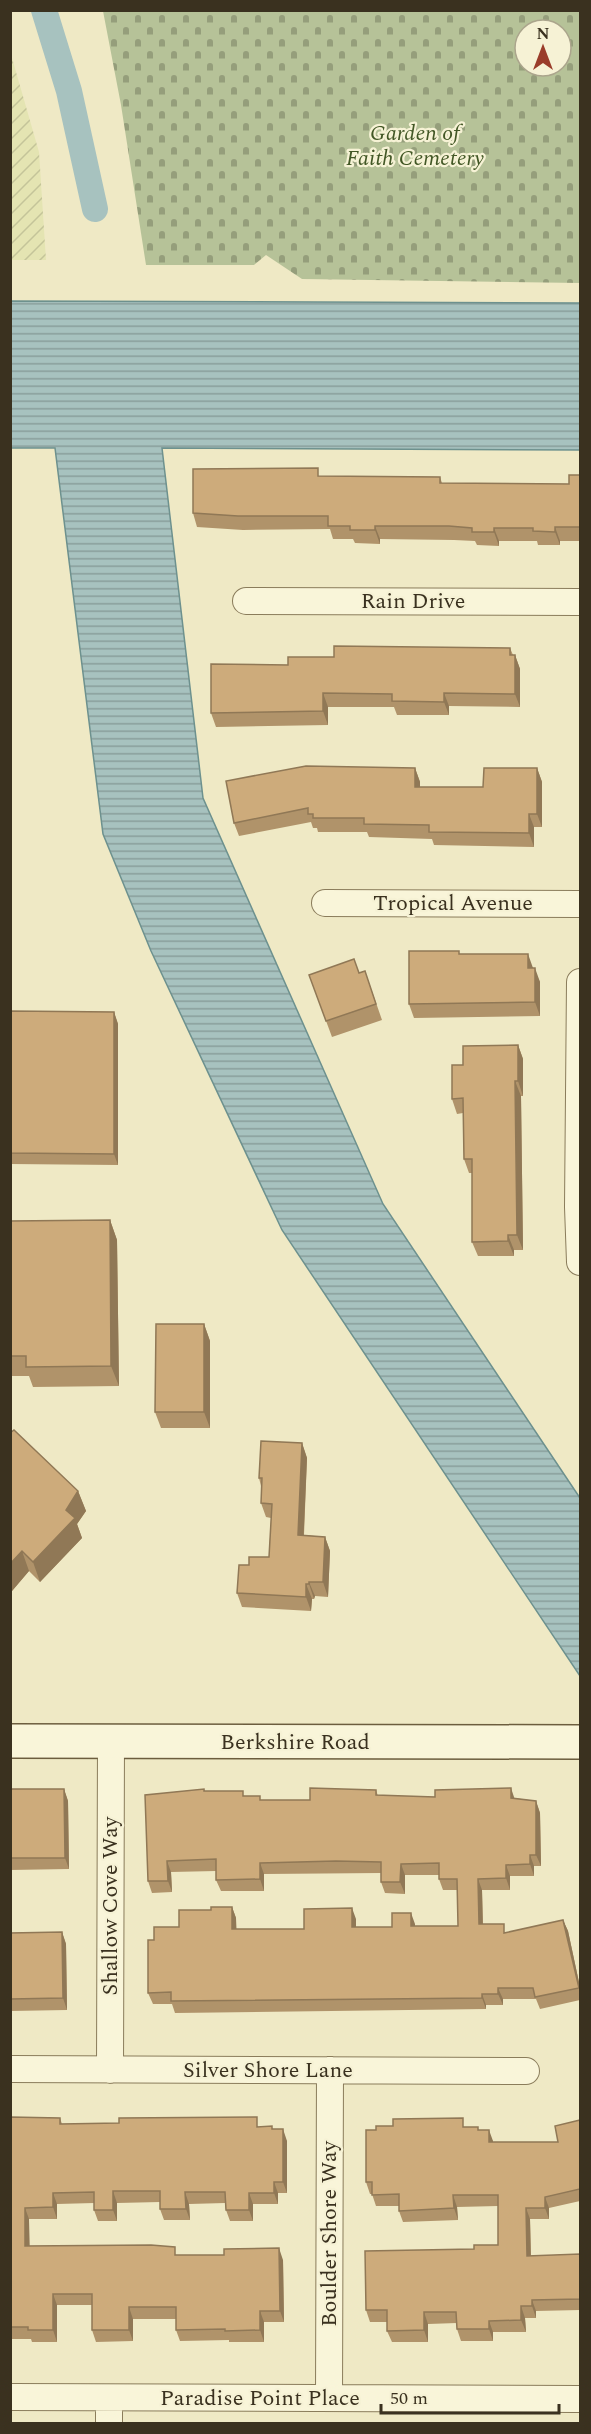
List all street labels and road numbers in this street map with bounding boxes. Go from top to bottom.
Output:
street label: Rain Drive [361,585,465,618]
street label: Tropical Avenue [373,887,533,920]
street label: Berkshire Road [220,1726,370,1759]
street label: Shallow Cove Way [94,1815,127,1995]
street label: Silver Shore Lane [183,2054,353,2087]
street label: Boulder Shore Way [313,2139,346,2327]
street label: Paradise Point Place [160,2382,360,2415]

